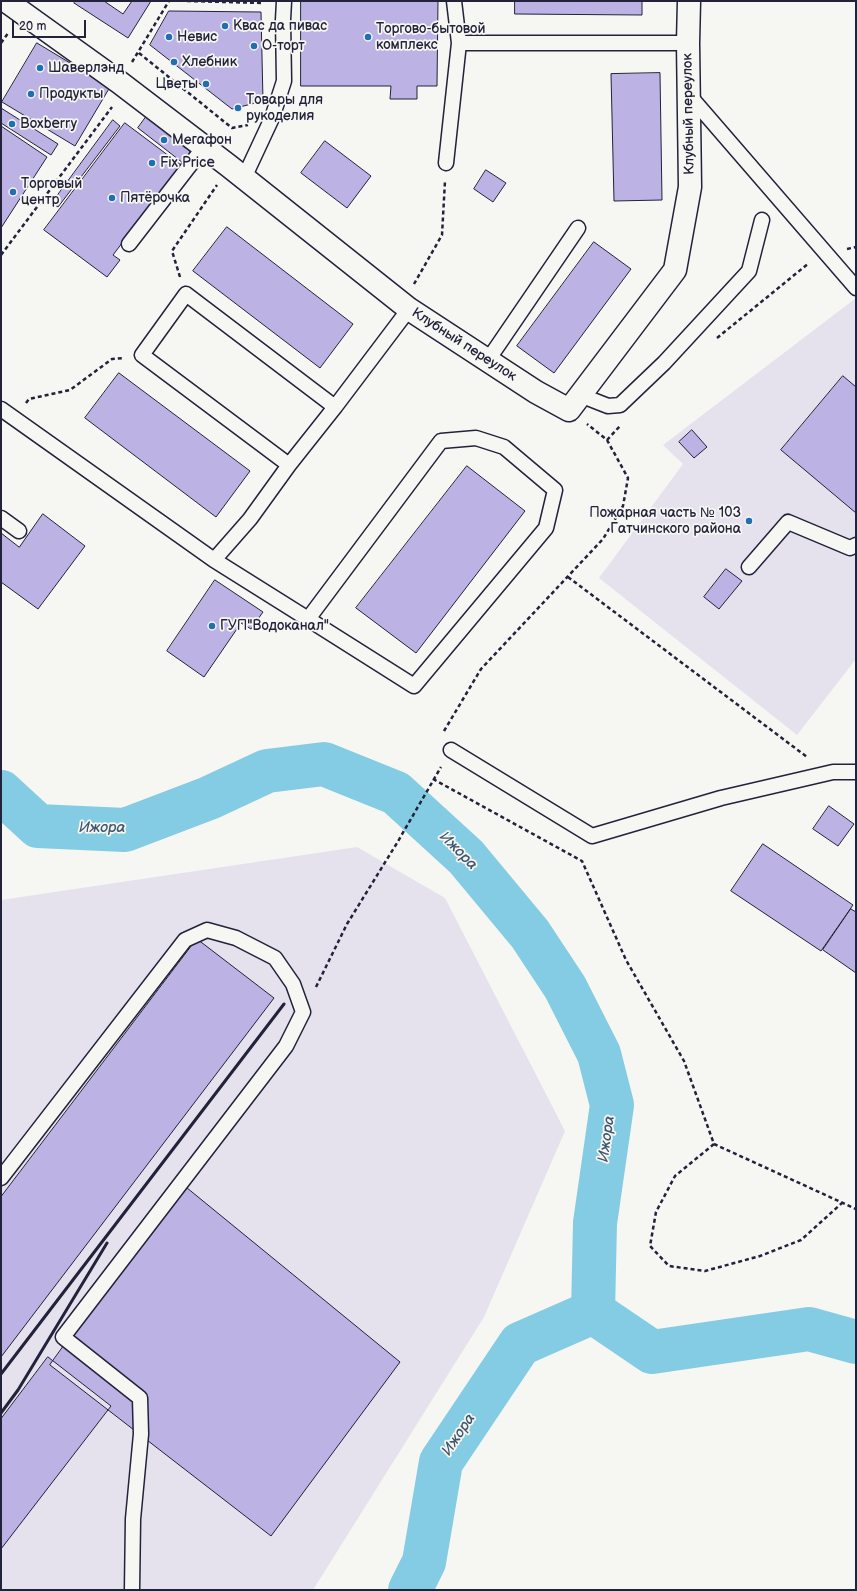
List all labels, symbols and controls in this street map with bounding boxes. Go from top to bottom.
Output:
scale bar [14,12,88,38]
place label: Квас да пивас [233,18,327,34]
text: 20 m [19,19,46,34]
marker: Квас да пивас [220,21,230,31]
place label: Торгово-бытовой комплекс [376,21,485,54]
place label: Невис [177,29,217,45]
marker: Невис [164,32,174,42]
marker: Торгово-бытовой комплекс [363,32,373,42]
place label: О-торт [262,38,305,54]
marker: О-торт [249,41,259,51]
street label: Клубный переулок [680,53,698,175]
place label: Хлебник [182,54,237,70]
marker: Хлебник [169,57,179,67]
place label: Шаверлэнд [48,60,124,76]
marker: Шаверлэнд [35,63,45,73]
place label: Цветы [156,76,198,92]
marker: Цветы [201,79,211,89]
place label: Продукты [39,86,103,102]
marker: Продукты [26,89,36,99]
place label: Товары для рукоделия [246,92,323,124]
marker: Товары для рукоделия [233,103,243,113]
place label: Boxberry [20,116,77,132]
marker: Boxberry [7,119,17,129]
place label: Мегафон [172,132,232,148]
marker: Мегафон [159,135,169,145]
place label: Fix Price [160,155,215,171]
marker: Fix Price [147,158,157,168]
place label: Торговый центр [21,176,82,208]
marker: Торговый центр [8,187,18,197]
place label: Пятёрочка [120,190,190,206]
marker: Пятёрочка [107,193,117,203]
street label: Клубный переулок [408,305,520,385]
place label: Пожарная часть № 103 Гатчинского района [589,505,741,538]
marker: Пожарная часть № 103 Гатчинского района [744,516,754,526]
place label: ГУП"Водоканал" [220,618,329,634]
marker: ГУП"Водоканал" [207,621,217,631]
water label: Ижора [79,819,125,837]
water label: Ижора [435,828,481,874]
water label: Ижора [595,1115,619,1163]
water label: Ижора [438,1411,480,1459]

